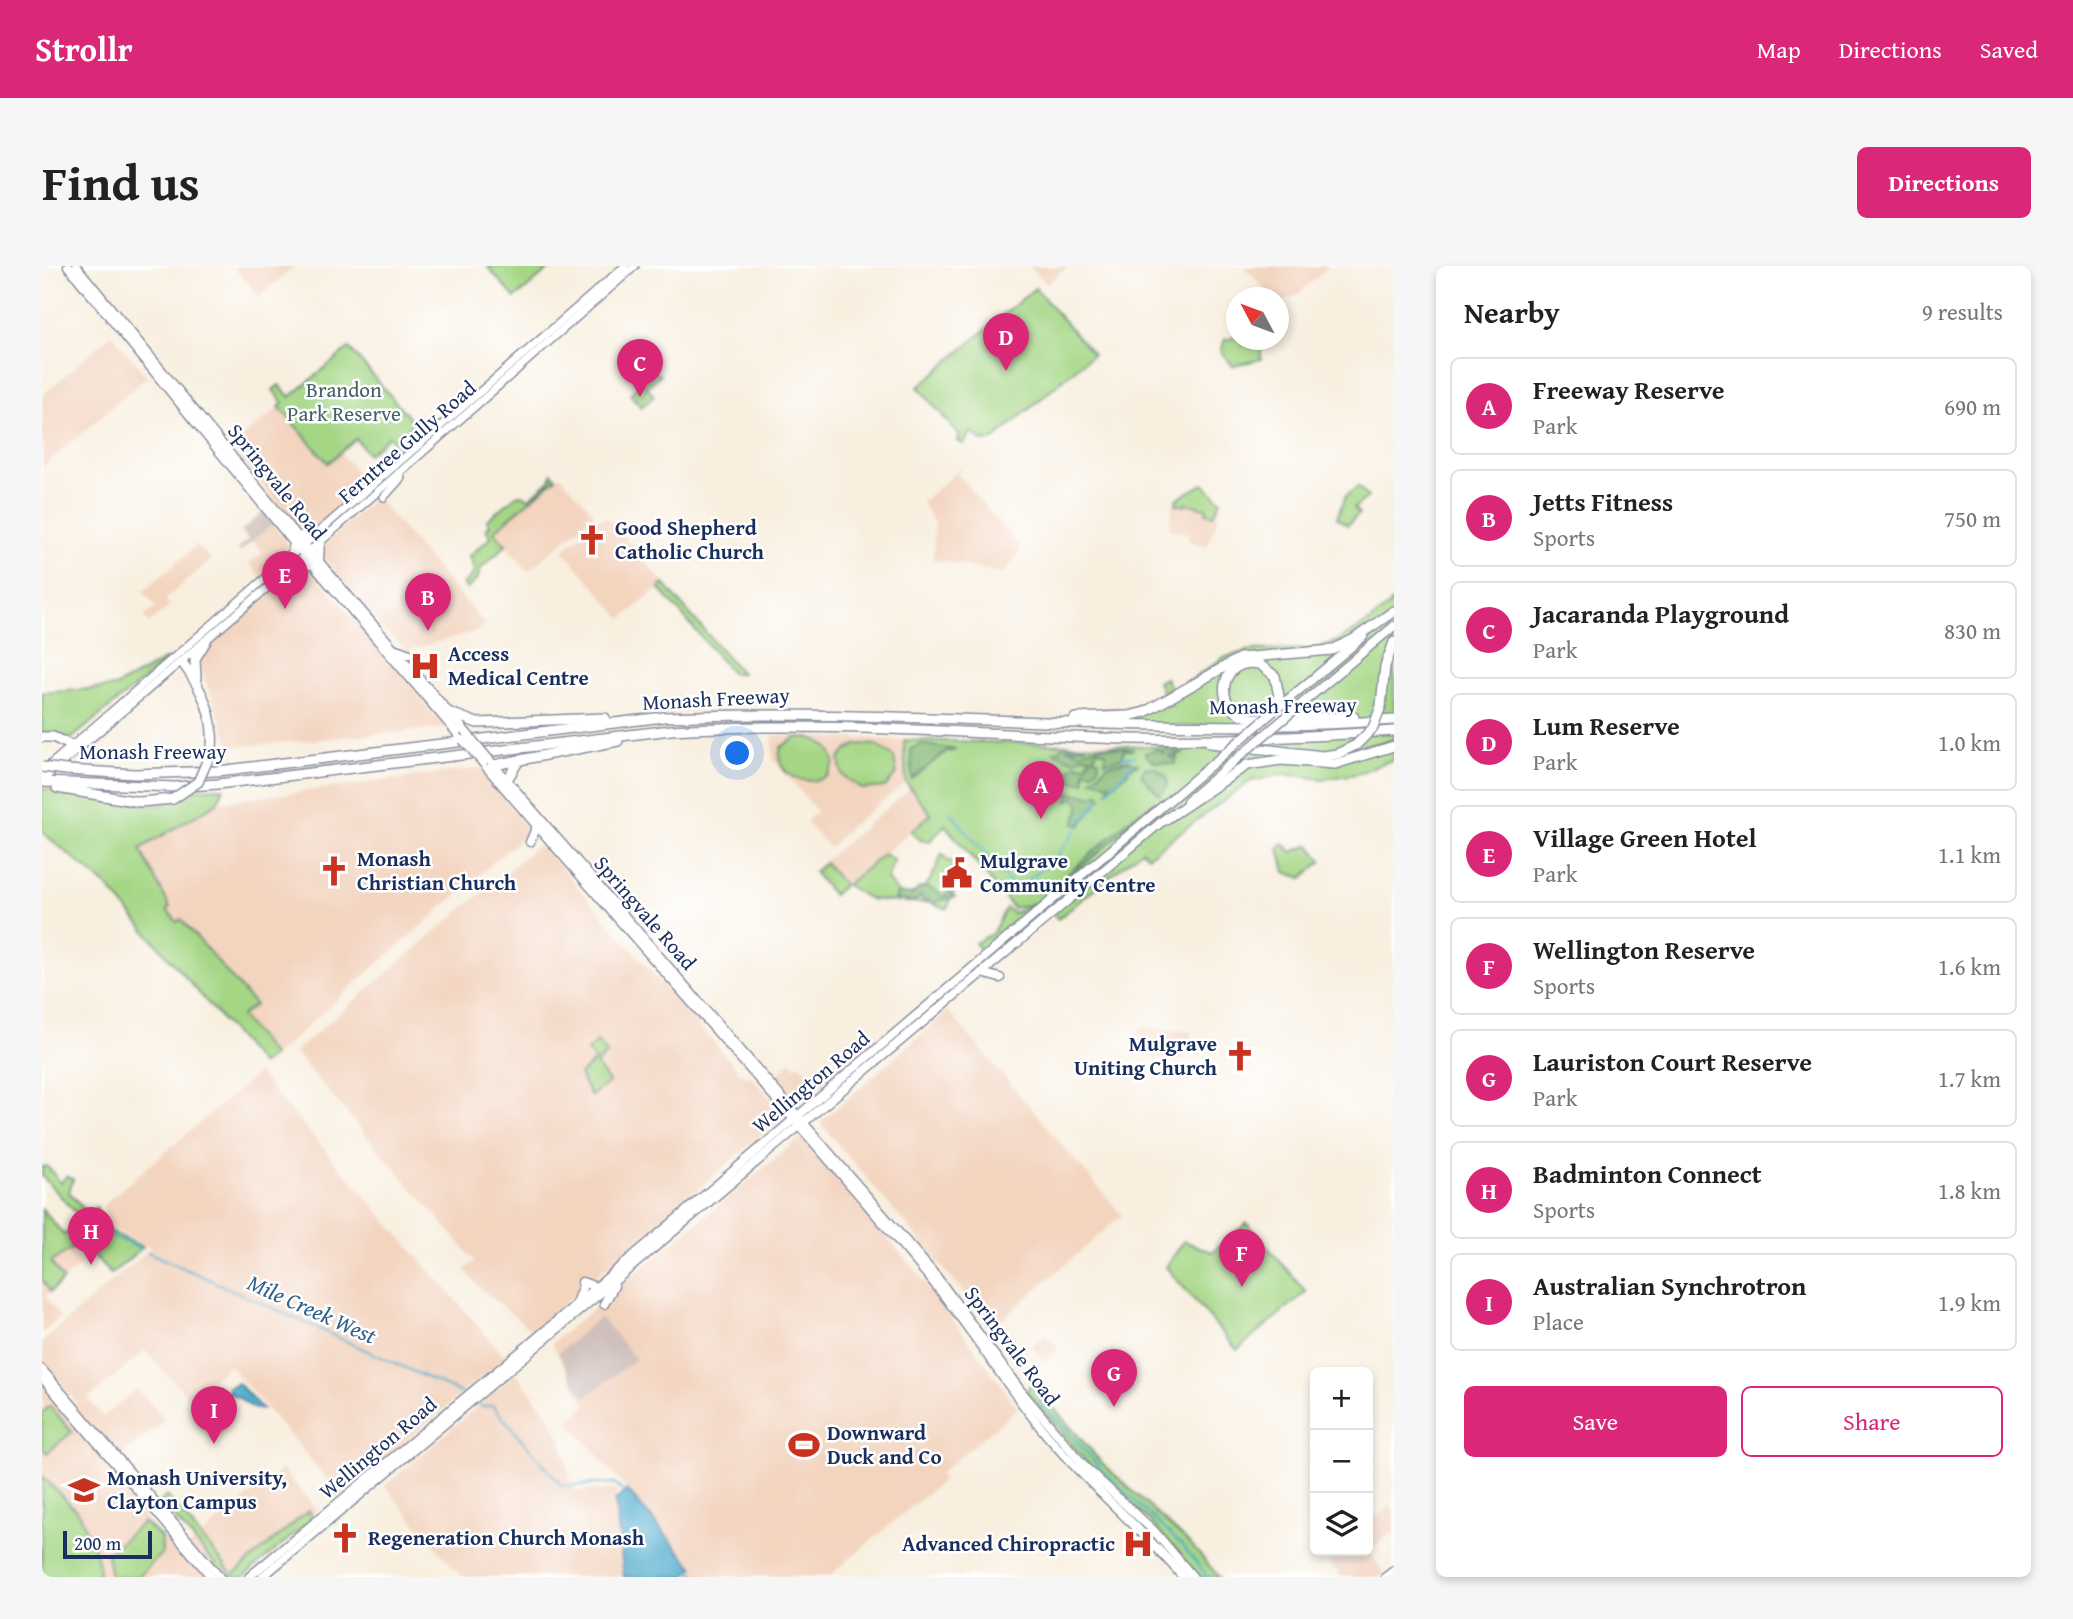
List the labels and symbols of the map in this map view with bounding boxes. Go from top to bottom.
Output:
north arrow [1226,287,1289,350]
pin: D [983,313,1029,371]
pin: C [617,339,663,397]
street label: Ferntree Gully Road [331,372,483,511]
park label: Brandon Park Reserve [287,374,401,429]
street label: Springvale Road [220,416,335,547]
place label: Good Shepherd Catholic Church [615,512,765,567]
church icon: Good Shepherd Catholic Church [575,523,609,557]
pin: E [262,551,308,609]
pin: B [405,573,451,631]
place label: Access Medical Centre [448,638,589,693]
hospital icon: Access Medical Centre [408,649,442,683]
street label: Monash Freeway [641,679,791,718]
street label: Monash Freeway [1209,689,1358,722]
street label: Monash Freeway [79,736,227,767]
your location [720,736,754,770]
pin: A [1018,761,1064,819]
place label: Monash Christian Church [357,843,517,898]
place label: Mulgrave Community Centre [980,845,1156,900]
street label: Springvale Road [587,849,704,977]
church icon: Monash Christian Church [317,854,351,888]
public building icon: Mulgrave Community Centre [940,856,974,890]
street label: Wellington Road [745,1023,877,1140]
place label: Mulgrave Uniting Church [1074,1028,1218,1083]
church icon: Mulgrave Uniting Church [1223,1039,1257,1073]
pin: H [68,1207,114,1265]
pin: F [1219,1229,1265,1287]
water label: Mile Creek West [243,1265,382,1352]
street label: Springvale Road [957,1279,1068,1413]
pin: G [1091,1349,1137,1407]
pin: I [191,1386,237,1444]
street label: Wellington Road [312,1389,444,1506]
place label: Downward Duck and Co [827,1417,942,1472]
sports icon: Downward Duck and Co [787,1428,821,1462]
place label: Monash University, Clayton Campus [107,1462,287,1517]
school or university icon: Monash University, Clayton Campus [67,1473,101,1507]
church icon: Regeneration Church Monash [328,1521,362,1555]
place label: Regeneration Church Monash [368,1522,645,1553]
hospital icon: Advanced Chiropractic [1121,1527,1155,1561]
scale bar [63,1528,152,1560]
place label: Advanced Chiropractic [902,1528,1115,1559]

